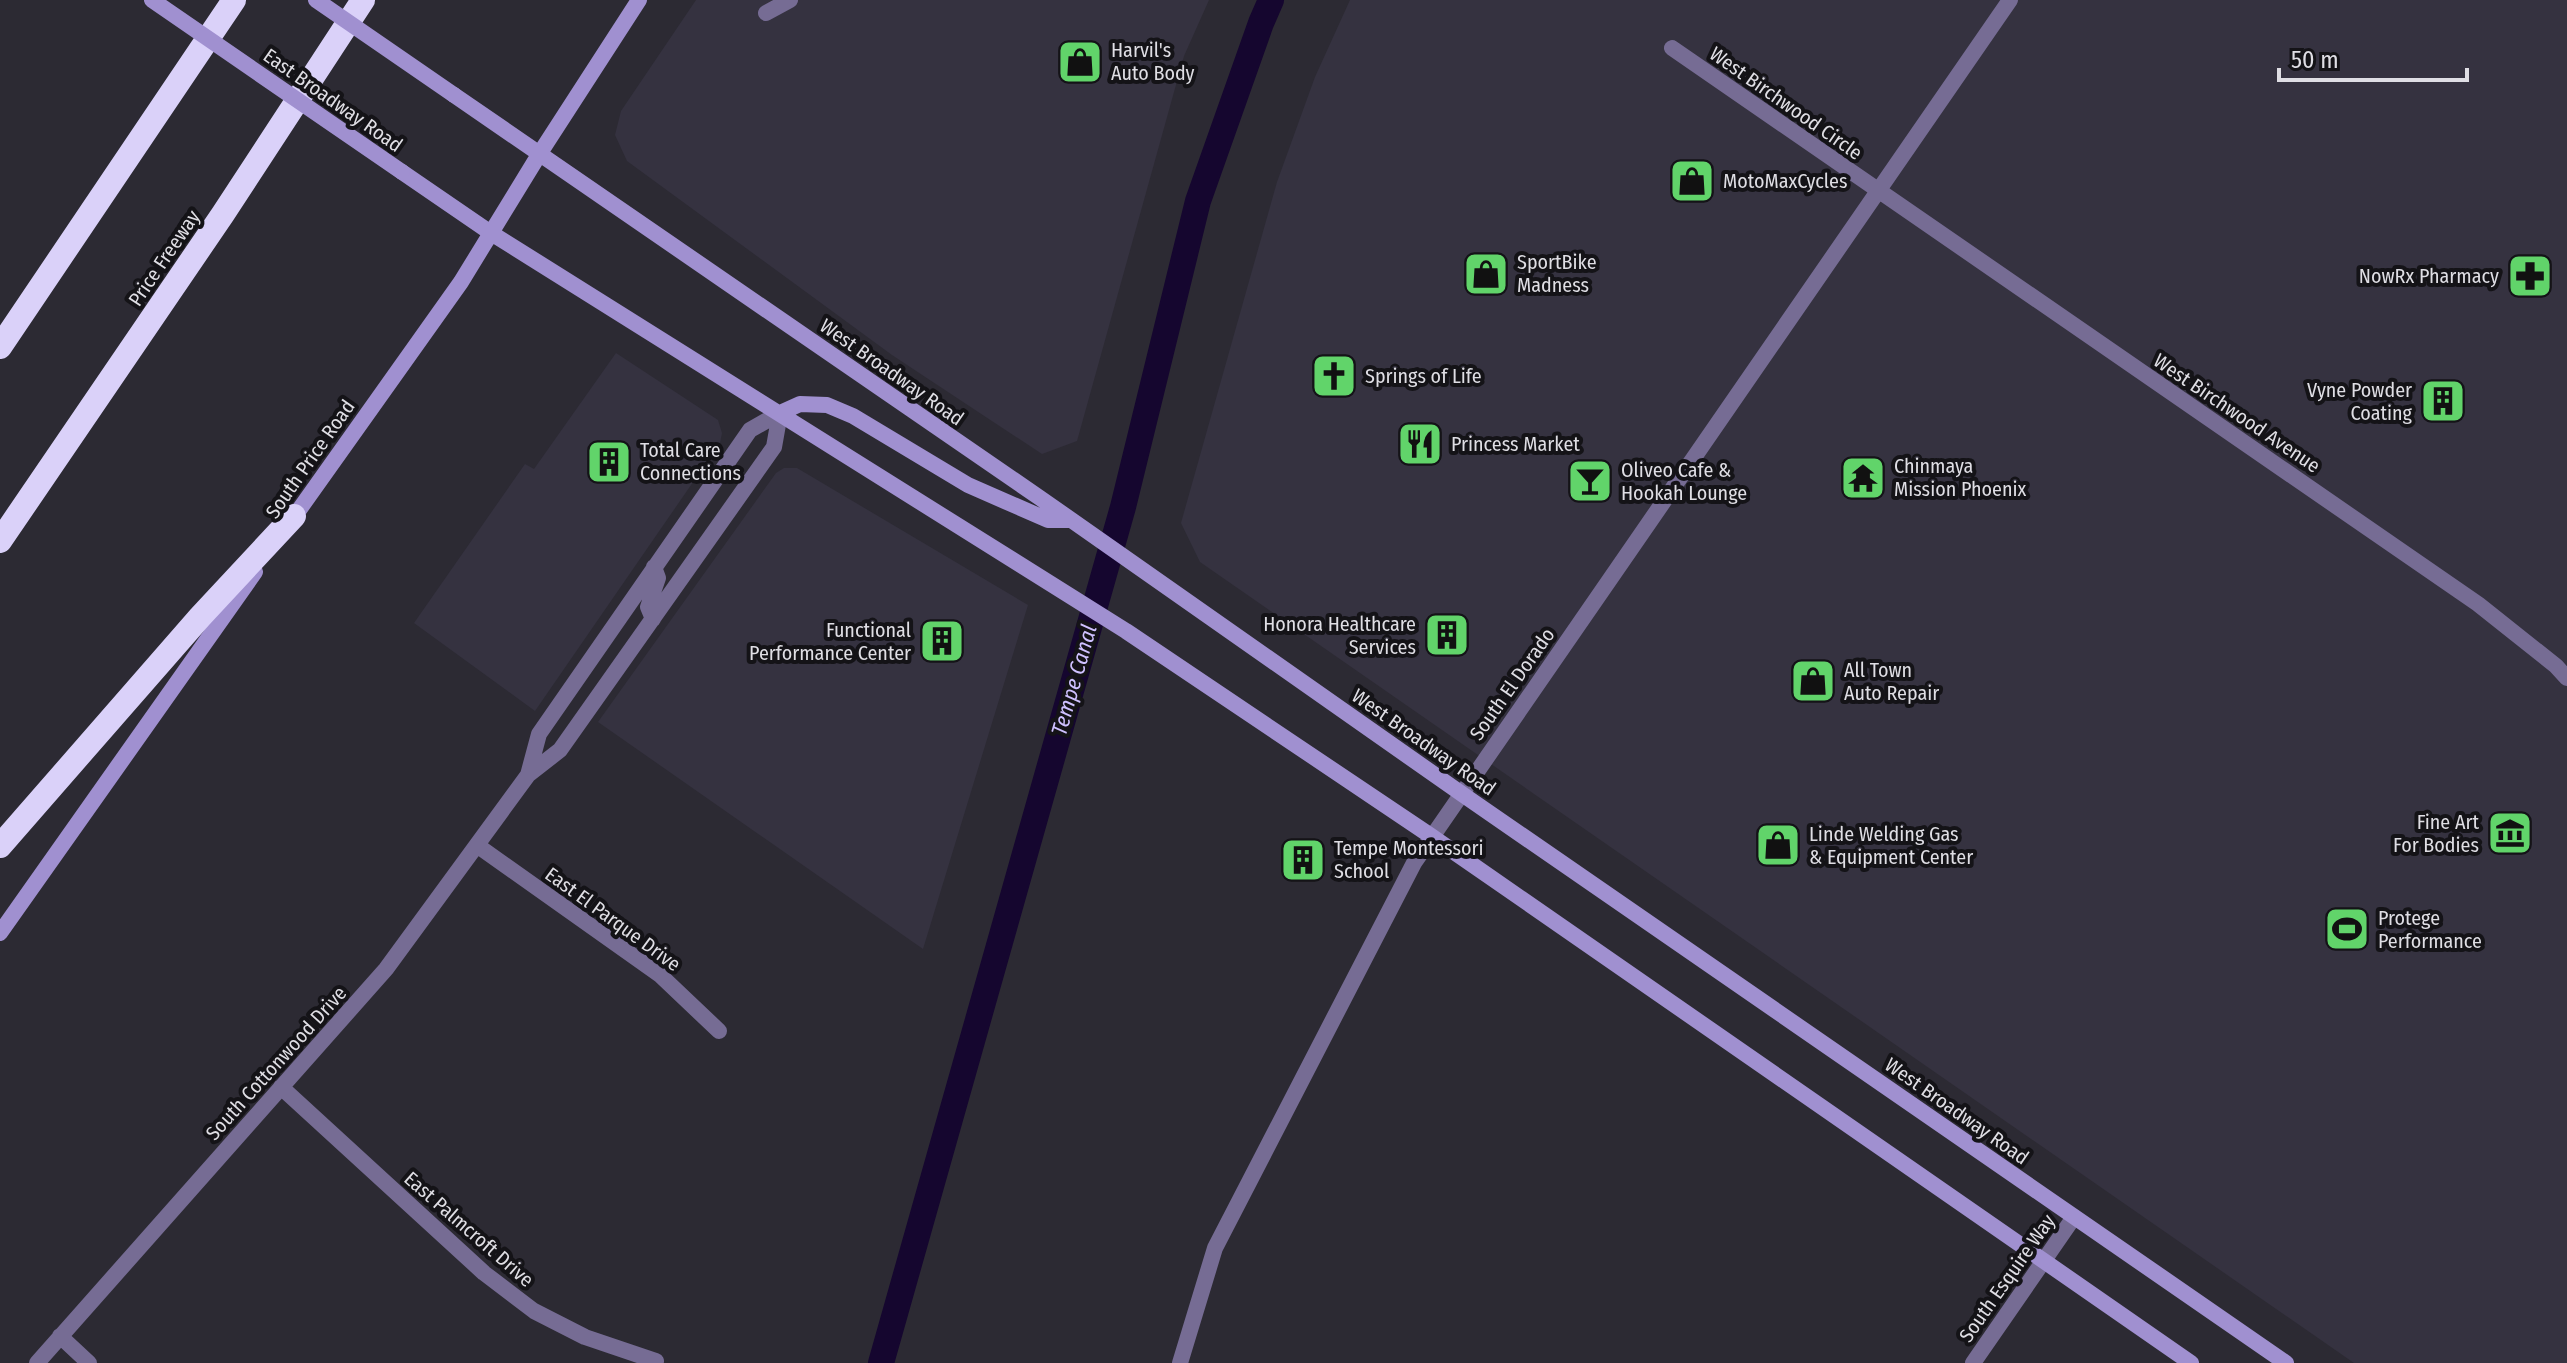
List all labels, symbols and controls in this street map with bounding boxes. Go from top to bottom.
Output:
scale bar [2279,32,2467,82]
shop icon: Harvil's Auto Body [1056,38,1104,86]
place label: Harvil's Auto Body [1111,38,1195,85]
street label: West Birchwood Circle [1705,41,1867,165]
street label: East Broadway Road [259,43,407,157]
text: 50 m [2291,46,2339,74]
shop icon: MotoMaxCycles [1668,157,1716,205]
place label: MotoMaxCycles [1723,169,1847,193]
street label: Price Freeway [123,205,205,310]
shop icon: SportBike Madness [1462,250,1510,298]
place label: SportBike Madness [1517,250,1597,297]
pharmacy icon: NowRx Pharmacy [2506,252,2554,300]
place label: NowRx Pharmacy [2359,264,2499,288]
street label: West Broadway Road [815,313,969,431]
street label: West Birchwood Avenue [2149,348,2325,478]
church icon: Springs of Life [1310,352,1358,400]
place label: Springs of Life [1365,364,1482,388]
building icon: Vyne Powder Coating [2419,377,2467,425]
place label: Vyne Powder Coating [2307,378,2413,425]
street label: South Price Road [260,395,360,523]
restaurant icon: Princess Market [1396,420,1444,468]
place label: Princess Market [1451,432,1580,456]
building icon: Total Care Connections [585,438,633,486]
place label: Total Care Connections [640,438,741,485]
temple icon: Chinmaya Mission Phoenix [1839,454,1887,502]
place label: Chinmaya Mission Phoenix [1894,454,2027,501]
bar icon: Oliveo Cafe & Hookah Lounge [1566,457,1614,505]
place label: Oliveo Cafe & Hookah Lounge [1621,458,1747,505]
building icon: Honora Healthcare Services [1423,611,1471,659]
place label: Honora Healthcare Services [1263,612,1416,659]
building icon: Functional Performance Center [918,617,966,665]
place label: Functional Performance Center [749,618,911,665]
water label: Tempe Canal [1045,621,1103,739]
street label: South El Dorado [1464,623,1560,745]
shop icon: All Town Auto Repair [1789,657,1837,705]
place label: All Town Auto Repair [1844,658,1939,705]
street label: West Broadway Road [1347,683,1501,801]
museum icon: Fine Art For Bodies [2486,809,2534,857]
place label: Fine Art For Bodies [2393,810,2479,857]
shop icon: Linde Welding Gas & Equipment Center [1754,821,1802,869]
place label: Linde Welding Gas & Equipment Center [1809,822,1973,869]
building icon: Tempe Montessori School [1279,836,1327,884]
place label: Tempe Montessori School [1334,836,1483,883]
street label: East El Parque Drive [541,862,685,976]
sports icon: Protege Performance [2323,905,2371,953]
place label: Protege Performance [2378,906,2482,953]
street label: South Cottonwood Drive [201,981,351,1145]
street label: West Broadway Road [1880,1052,2034,1170]
street label: East Palmcroft Drive [399,1166,539,1292]
street label: South Esquire Way [1954,1209,2060,1347]

